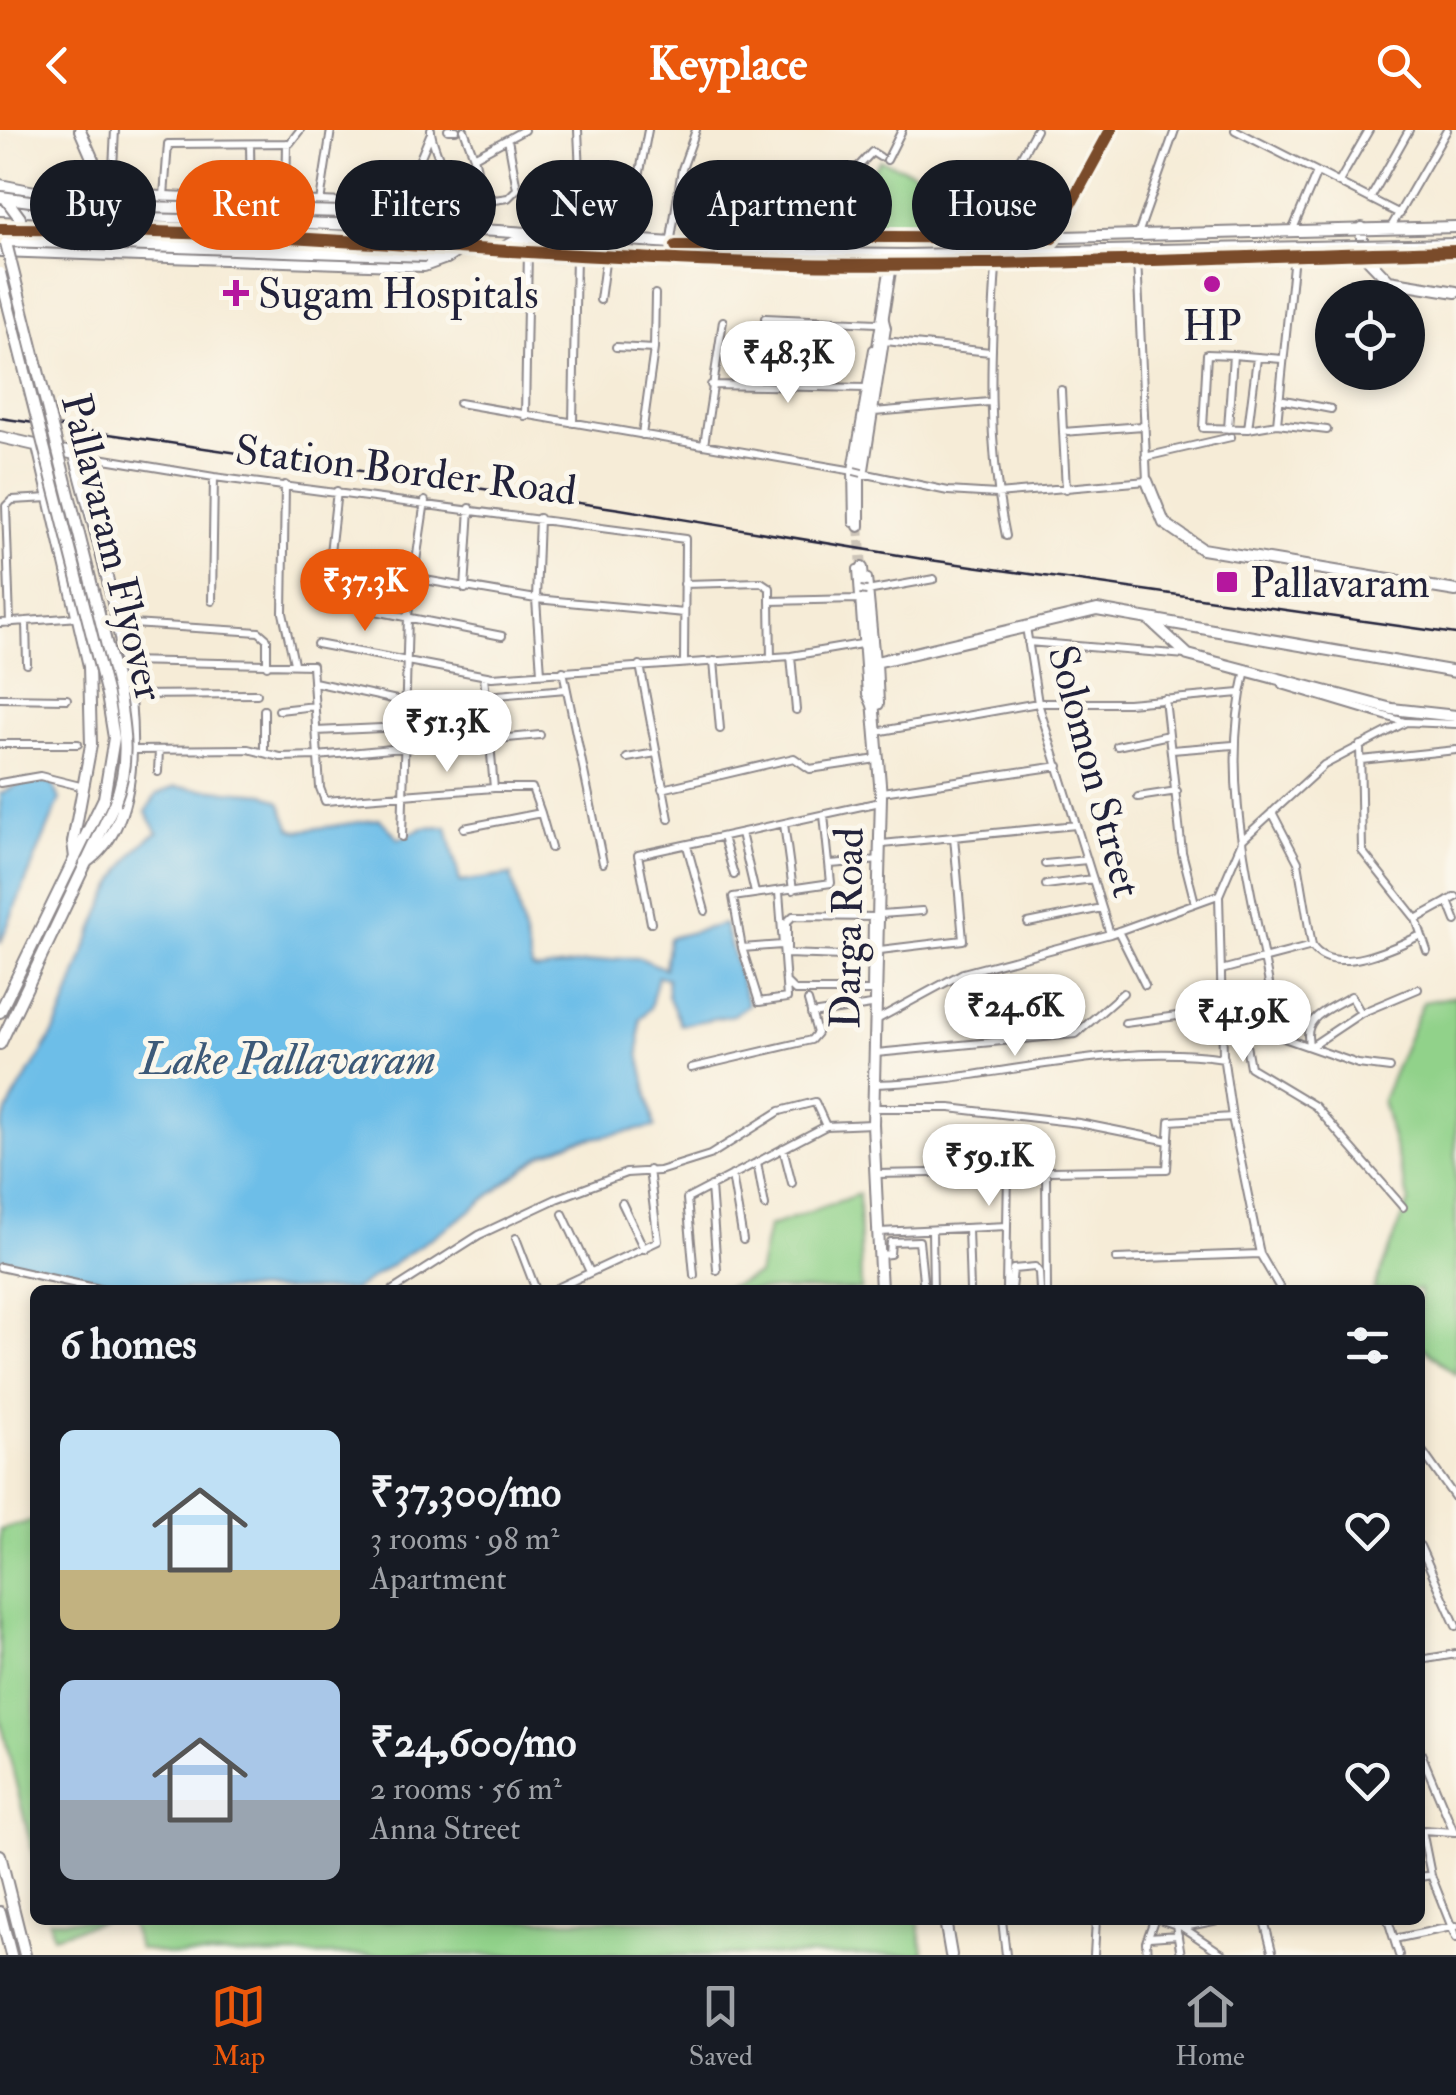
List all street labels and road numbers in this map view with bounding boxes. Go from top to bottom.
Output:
street label: Pallavaram Flyover [49,389,175,707]
street label: Station Border Road [232,424,580,518]
street label: Solomon Street [1035,640,1153,903]
street label: Darga Road [820,827,876,1029]

